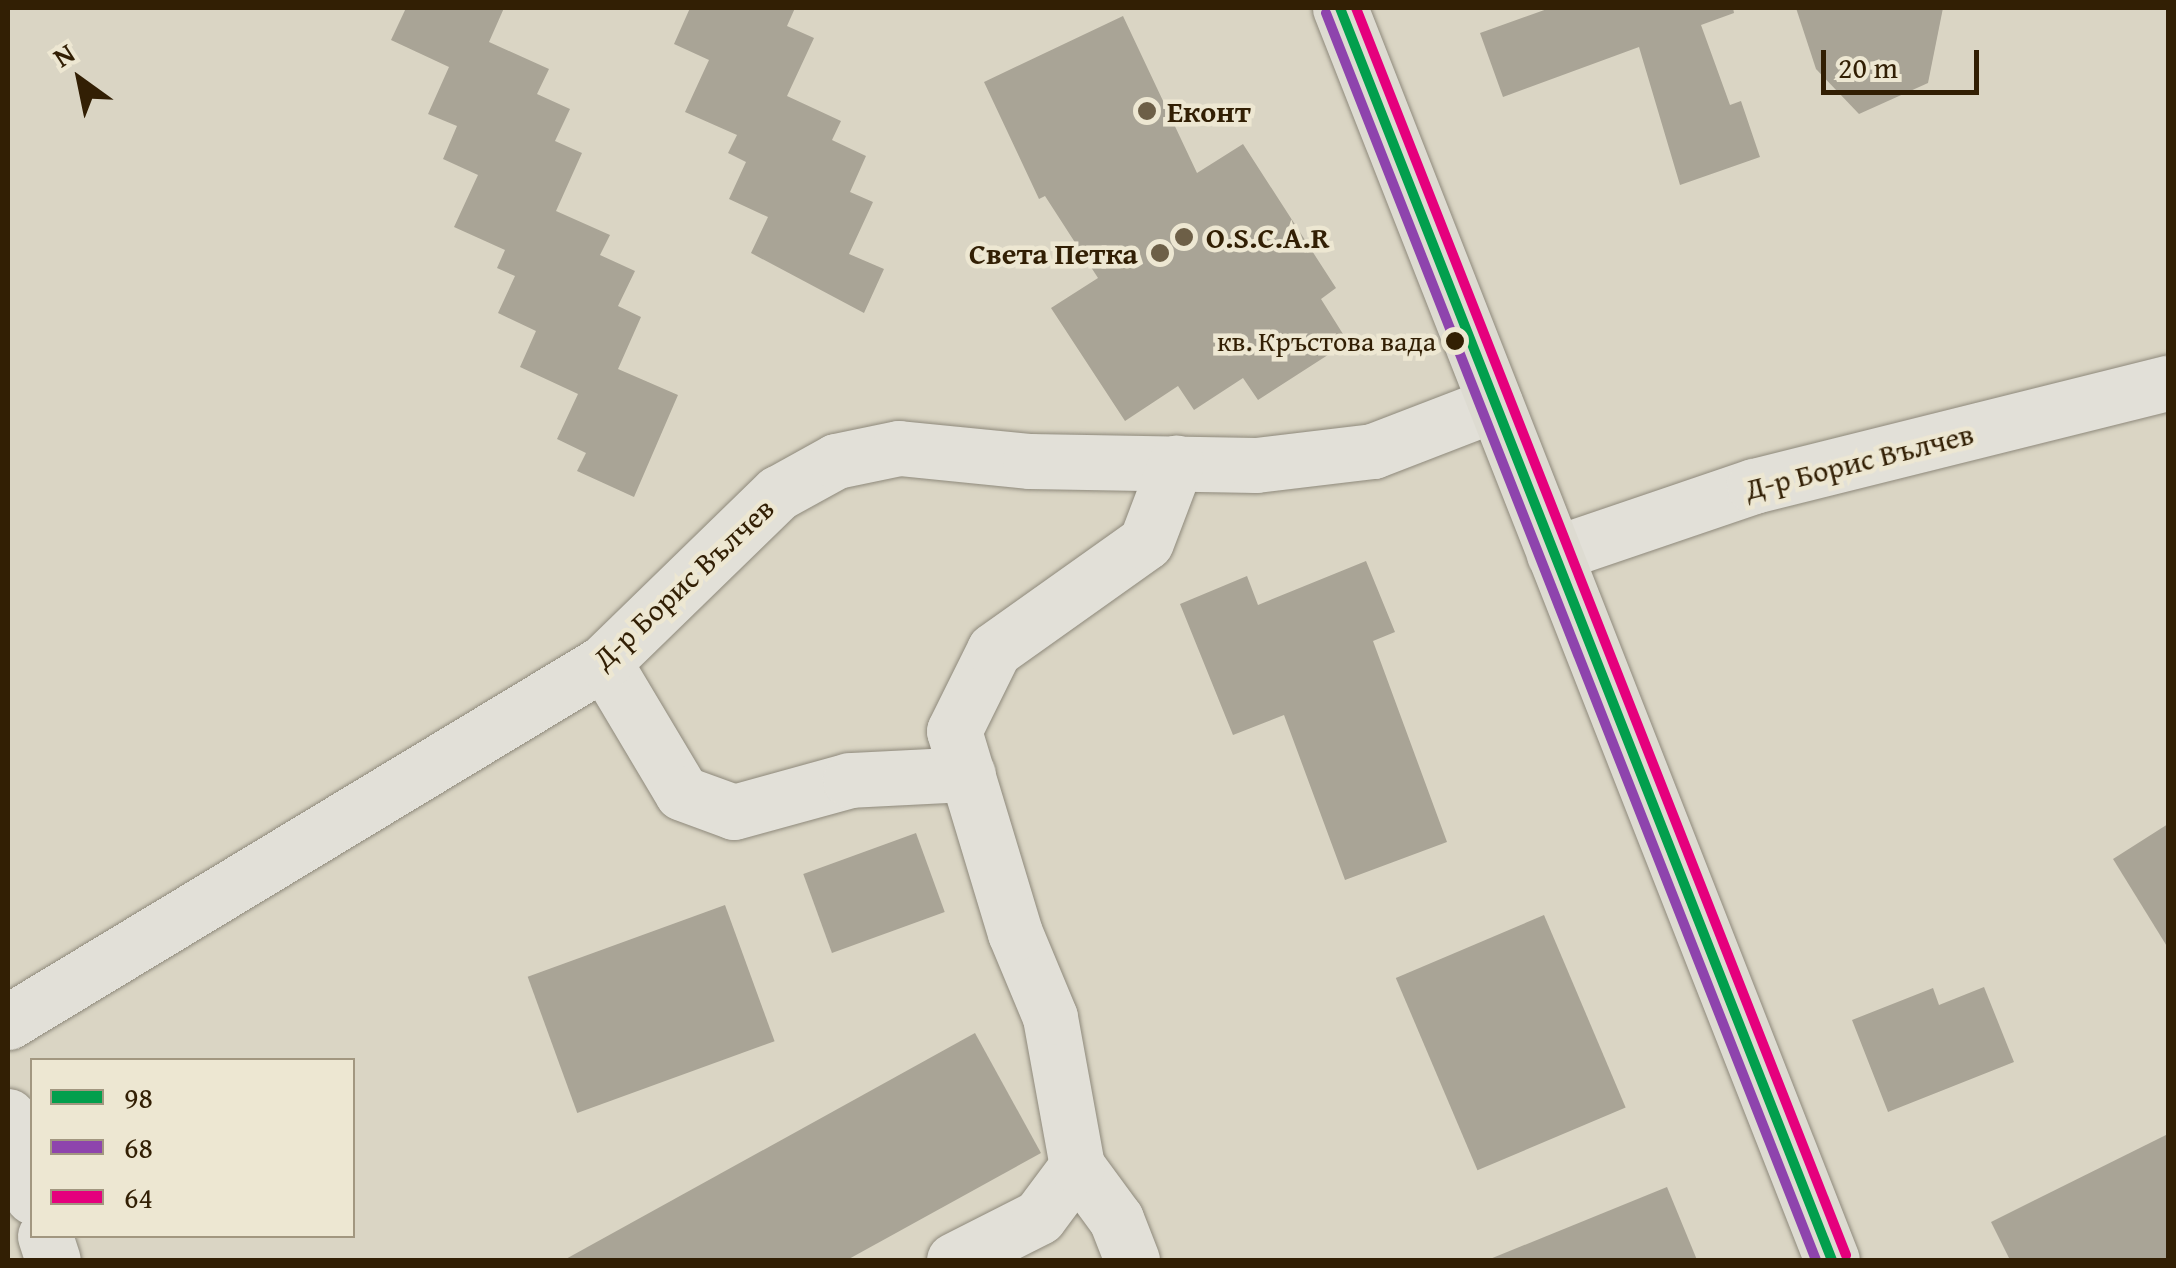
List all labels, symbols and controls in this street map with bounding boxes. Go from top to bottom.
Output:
north arrow [30,30,130,130]
scale bar [1826,30,1984,92]
text: N [44,32,82,77]
text: 20 m [1838,45,1898,89]
place label: Еконт [1167,93,1251,129]
marker: Еконт [1136,100,1158,122]
place label: O.S.C.A.R [1206,219,1329,255]
marker: O.S.C.A.R [1171,224,1197,250]
place label: Света Петка [969,235,1138,271]
marker: Света Петка [1147,240,1173,266]
place label: кв. Кръстова вада [1217,324,1436,358]
marker: кв. Кръстова вада [1445,331,1465,351]
street label: Д-р Борис Вълчев [1741,415,1977,507]
street label: Д-р Борис Вълчев [585,490,781,676]
legend [30,1058,355,1238]
text: 98 [124,1075,153,1119]
text: 68 [124,1125,153,1169]
text: 64 [124,1175,153,1219]

